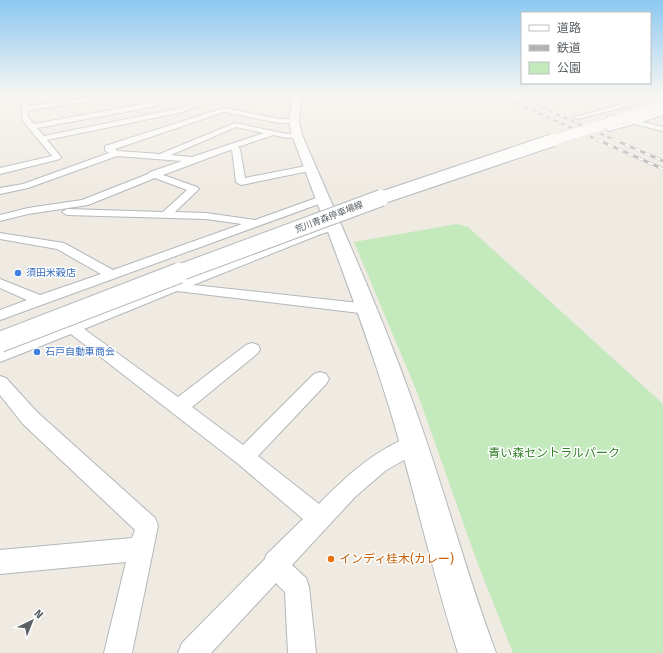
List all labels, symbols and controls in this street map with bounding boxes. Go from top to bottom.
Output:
legend [521,12,651,84]
text: 道路 [557,21,581,35]
text: 鉄道 [557,41,581,55]
text: 公園 [557,61,581,75]
street label: 荒川青森停車場線 [294,199,365,235]
place label: 須田米穀店 [26,267,76,279]
marker: 須田米穀店 [13,268,23,278]
place label: 石戸自動車商会 [45,346,115,358]
marker: 石戸自動車商会 [32,347,42,357]
park label: 青い森セントラルパーク [488,446,620,460]
place label: インディ桂木(カレー) [339,552,454,566]
marker: インディ桂木(カレー) [326,554,336,564]
north arrow [12,601,52,641]
text: N [31,607,46,621]

